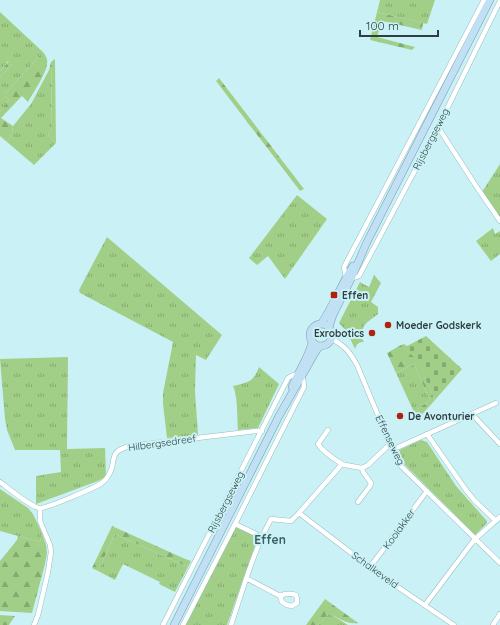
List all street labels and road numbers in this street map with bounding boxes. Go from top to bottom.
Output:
street label: Rijsbergseweg [410,106,452,172]
street label: Effenseweg [372,413,408,467]
street label: Hilbergsedreef [127,432,197,454]
street label: Rijsbergseweg [205,469,247,535]
street label: Kooiakker [380,506,418,552]
street label: Schalkeveld [349,549,401,591]

